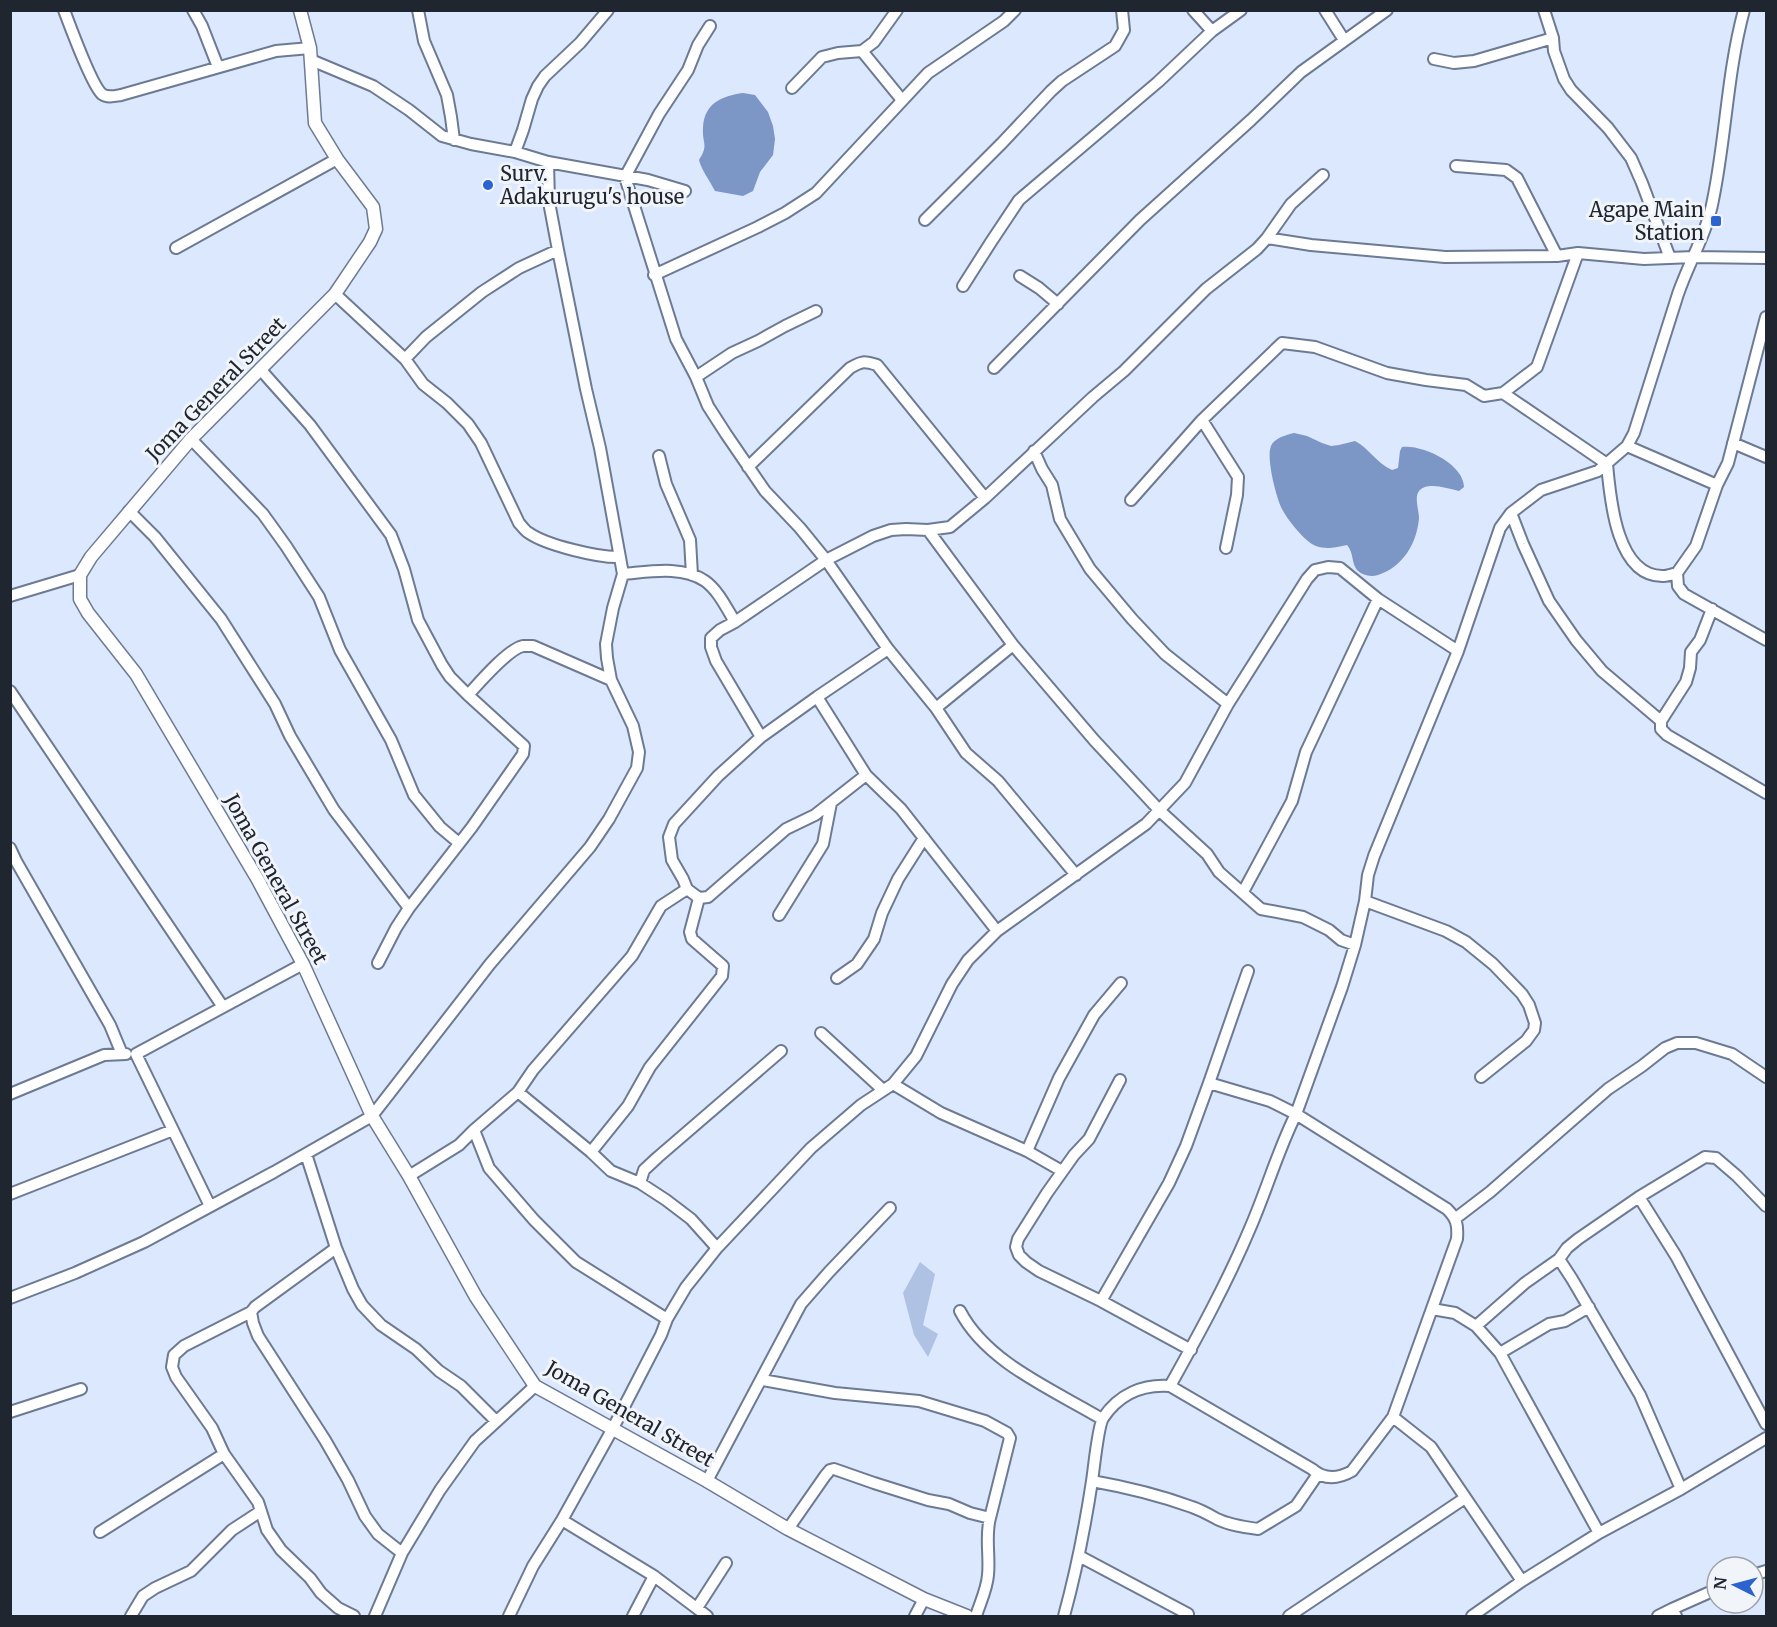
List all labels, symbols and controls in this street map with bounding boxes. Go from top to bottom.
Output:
place label: Surv. Adakurugu's house [499,161,684,209]
marker: Surv. Adakurugu's house [481,178,495,192]
place label: Agape Main Station [1588,197,1704,245]
marker: Agape Main Station [1709,214,1723,228]
street label: Joma General Street [140,311,291,467]
street label: Joma General Street [219,788,334,968]
street label: Joma General Street [541,1355,719,1472]
north arrow [1705,1555,1765,1615]
text: N [1709,1576,1731,1591]

